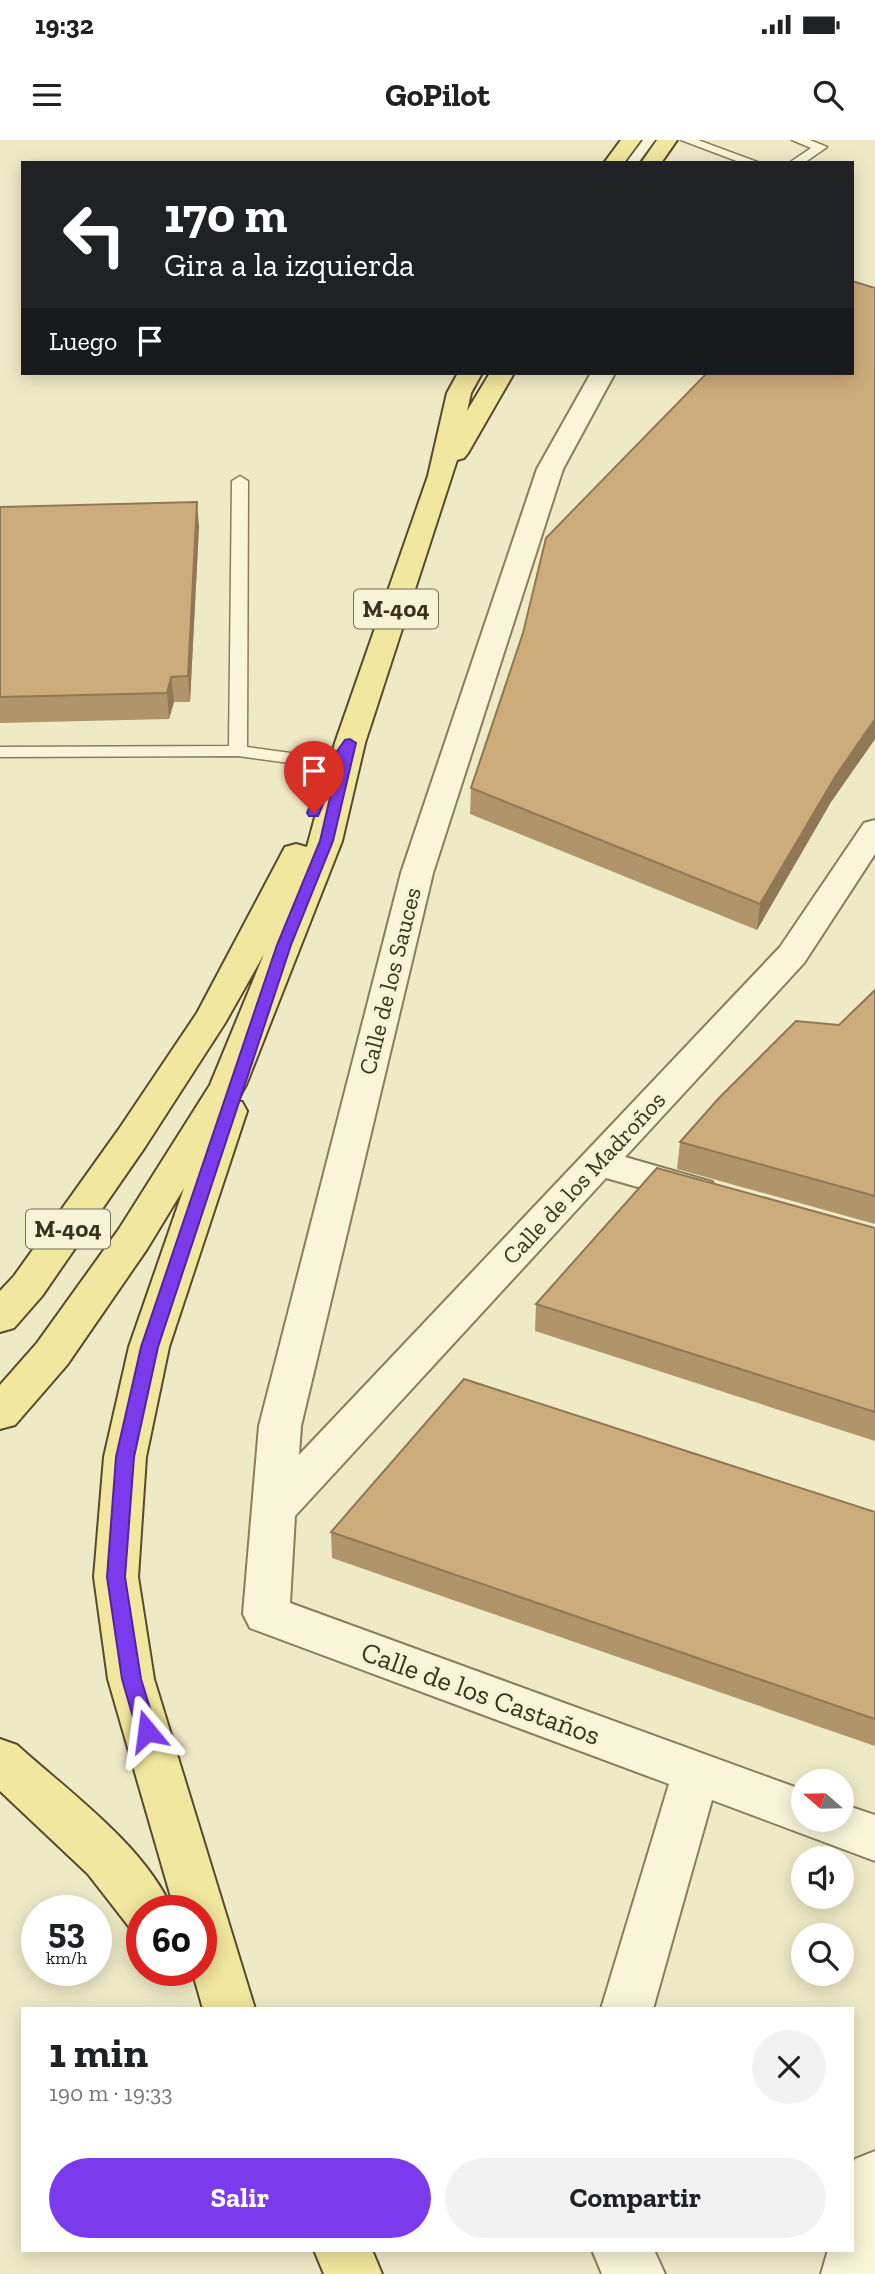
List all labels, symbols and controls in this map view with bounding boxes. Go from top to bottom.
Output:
text: 19:32 [35,9,94,41]
icon: menu [28,76,66,114]
text: GoPilot [385,76,490,114]
icon: search [809,76,847,114]
text: 170 m [164,186,287,245]
icon: left [49,189,140,280]
text: Gira a la izquierda [164,246,415,284]
icon: arrive [131,322,169,360]
text: Luego [49,325,117,357]
road number: M-404 [354,589,438,629]
pin [284,741,344,813]
icon: arrive [295,752,333,790]
street label: Calle de los Sauces [352,884,427,1077]
street label: Calle de los Madroños [496,1085,671,1270]
road number: M-404 [26,1210,110,1248]
street label: Calle de los Castaños [357,1635,605,1752]
position arrow [110,1694,184,1768]
north arrow [791,1769,854,1832]
map controls [791,1769,854,1986]
button: sound [791,1846,854,1909]
speed limit sign: 60 [126,1895,217,1986]
text: 53 [48,1910,85,1952]
button: search [791,1923,854,1986]
text: km/h [46,1947,87,1969]
text: 1 min [49,2027,148,2078]
button: close [752,2030,826,2104]
text: 190 m · 19:33 [49,2079,173,2107]
button: Salir [49,2158,431,2238]
button: Compartir [445,2158,826,2238]

